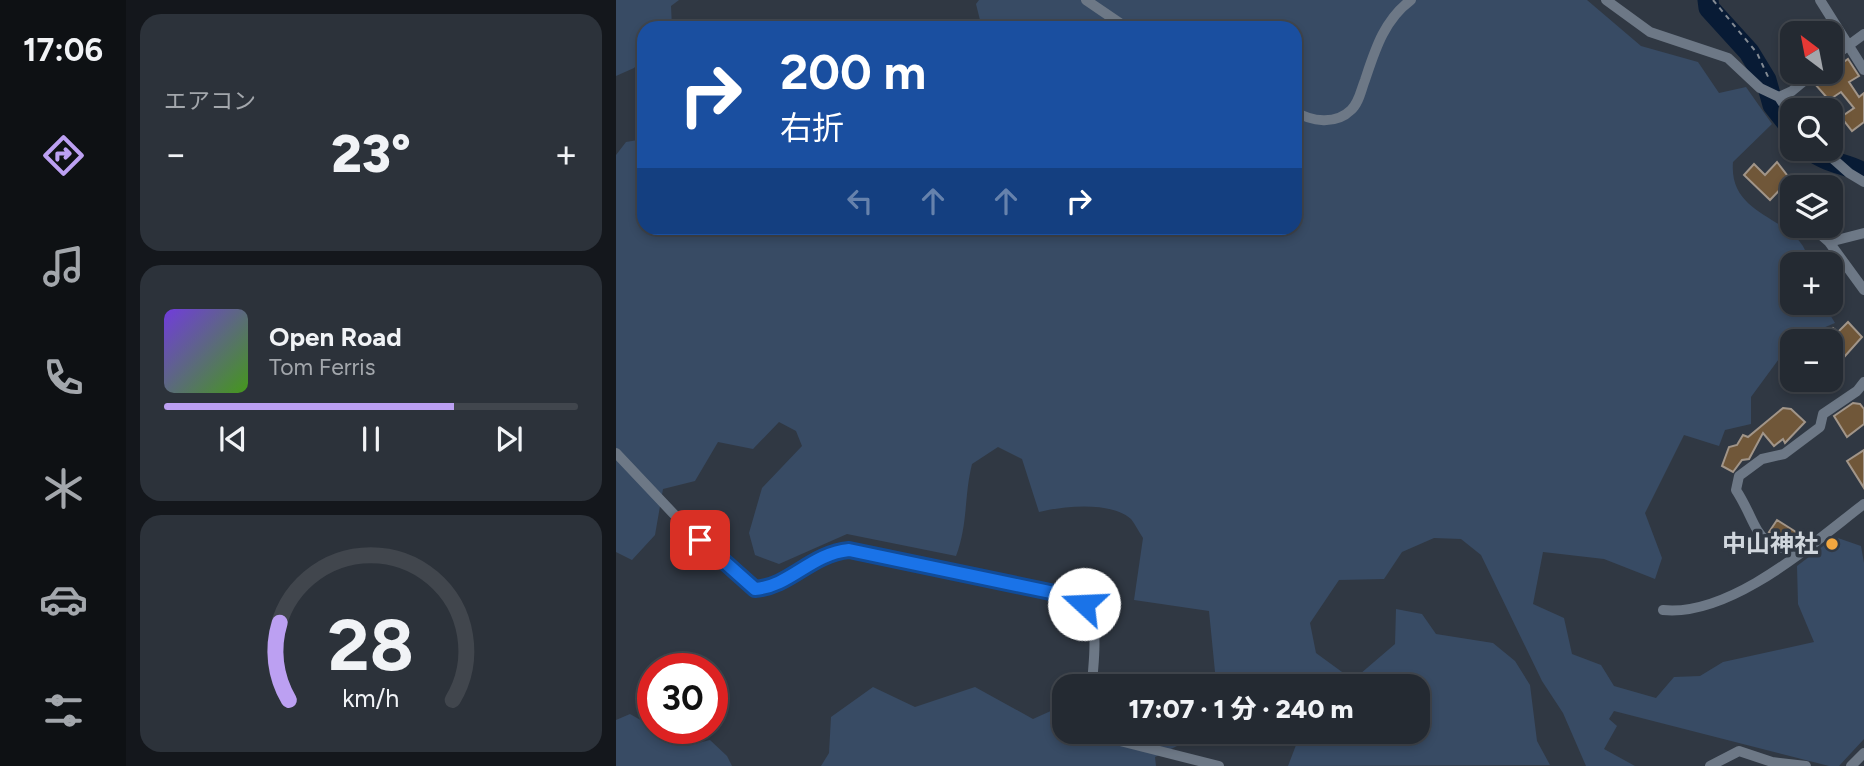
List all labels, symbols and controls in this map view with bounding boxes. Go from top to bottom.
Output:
north arrow [1780,21,1843,84]
map controls [1780,21,1843,392]
text: 17:06 [23,31,103,69]
text: 200 m [780,42,926,101]
icon: right [665,49,756,140]
text: エアコン [164,87,256,115]
button: search [1780,98,1843,161]
text: 右折 [780,109,844,147]
text: 23° [331,123,411,185]
icon: directions [39,131,88,180]
text: − [164,131,188,177]
text: + [554,131,578,177]
button: layers [1780,175,1843,238]
icon: left [841,182,879,220]
icon: ahead [914,182,952,220]
icon: ahead [987,182,1025,220]
icon: right [1060,182,1098,220]
icon: music [39,242,88,291]
button: + [1780,252,1843,315]
text: Open Road [269,321,402,353]
button: − [1780,329,1843,392]
icon: phone [39,353,88,402]
text: Tom Ferris [269,353,375,381]
icon: previous [214,420,252,458]
icon: pause [352,420,390,458]
icon: next [490,420,528,458]
icon: climate [39,464,88,513]
pin [670,510,730,570]
icon: arrive [681,521,719,559]
place label: 中山神社 [1722,529,1818,558]
marker: 中山神社 [1824,536,1840,552]
position arrow [1047,567,1121,641]
icon: car [39,575,88,624]
text: 28 [328,601,414,688]
speed limit sign: 30 [637,653,728,744]
text: km/h [342,682,400,712]
icon: filters [39,686,88,735]
text: 17:07 · 1 分 · 240 m [1129,693,1353,725]

